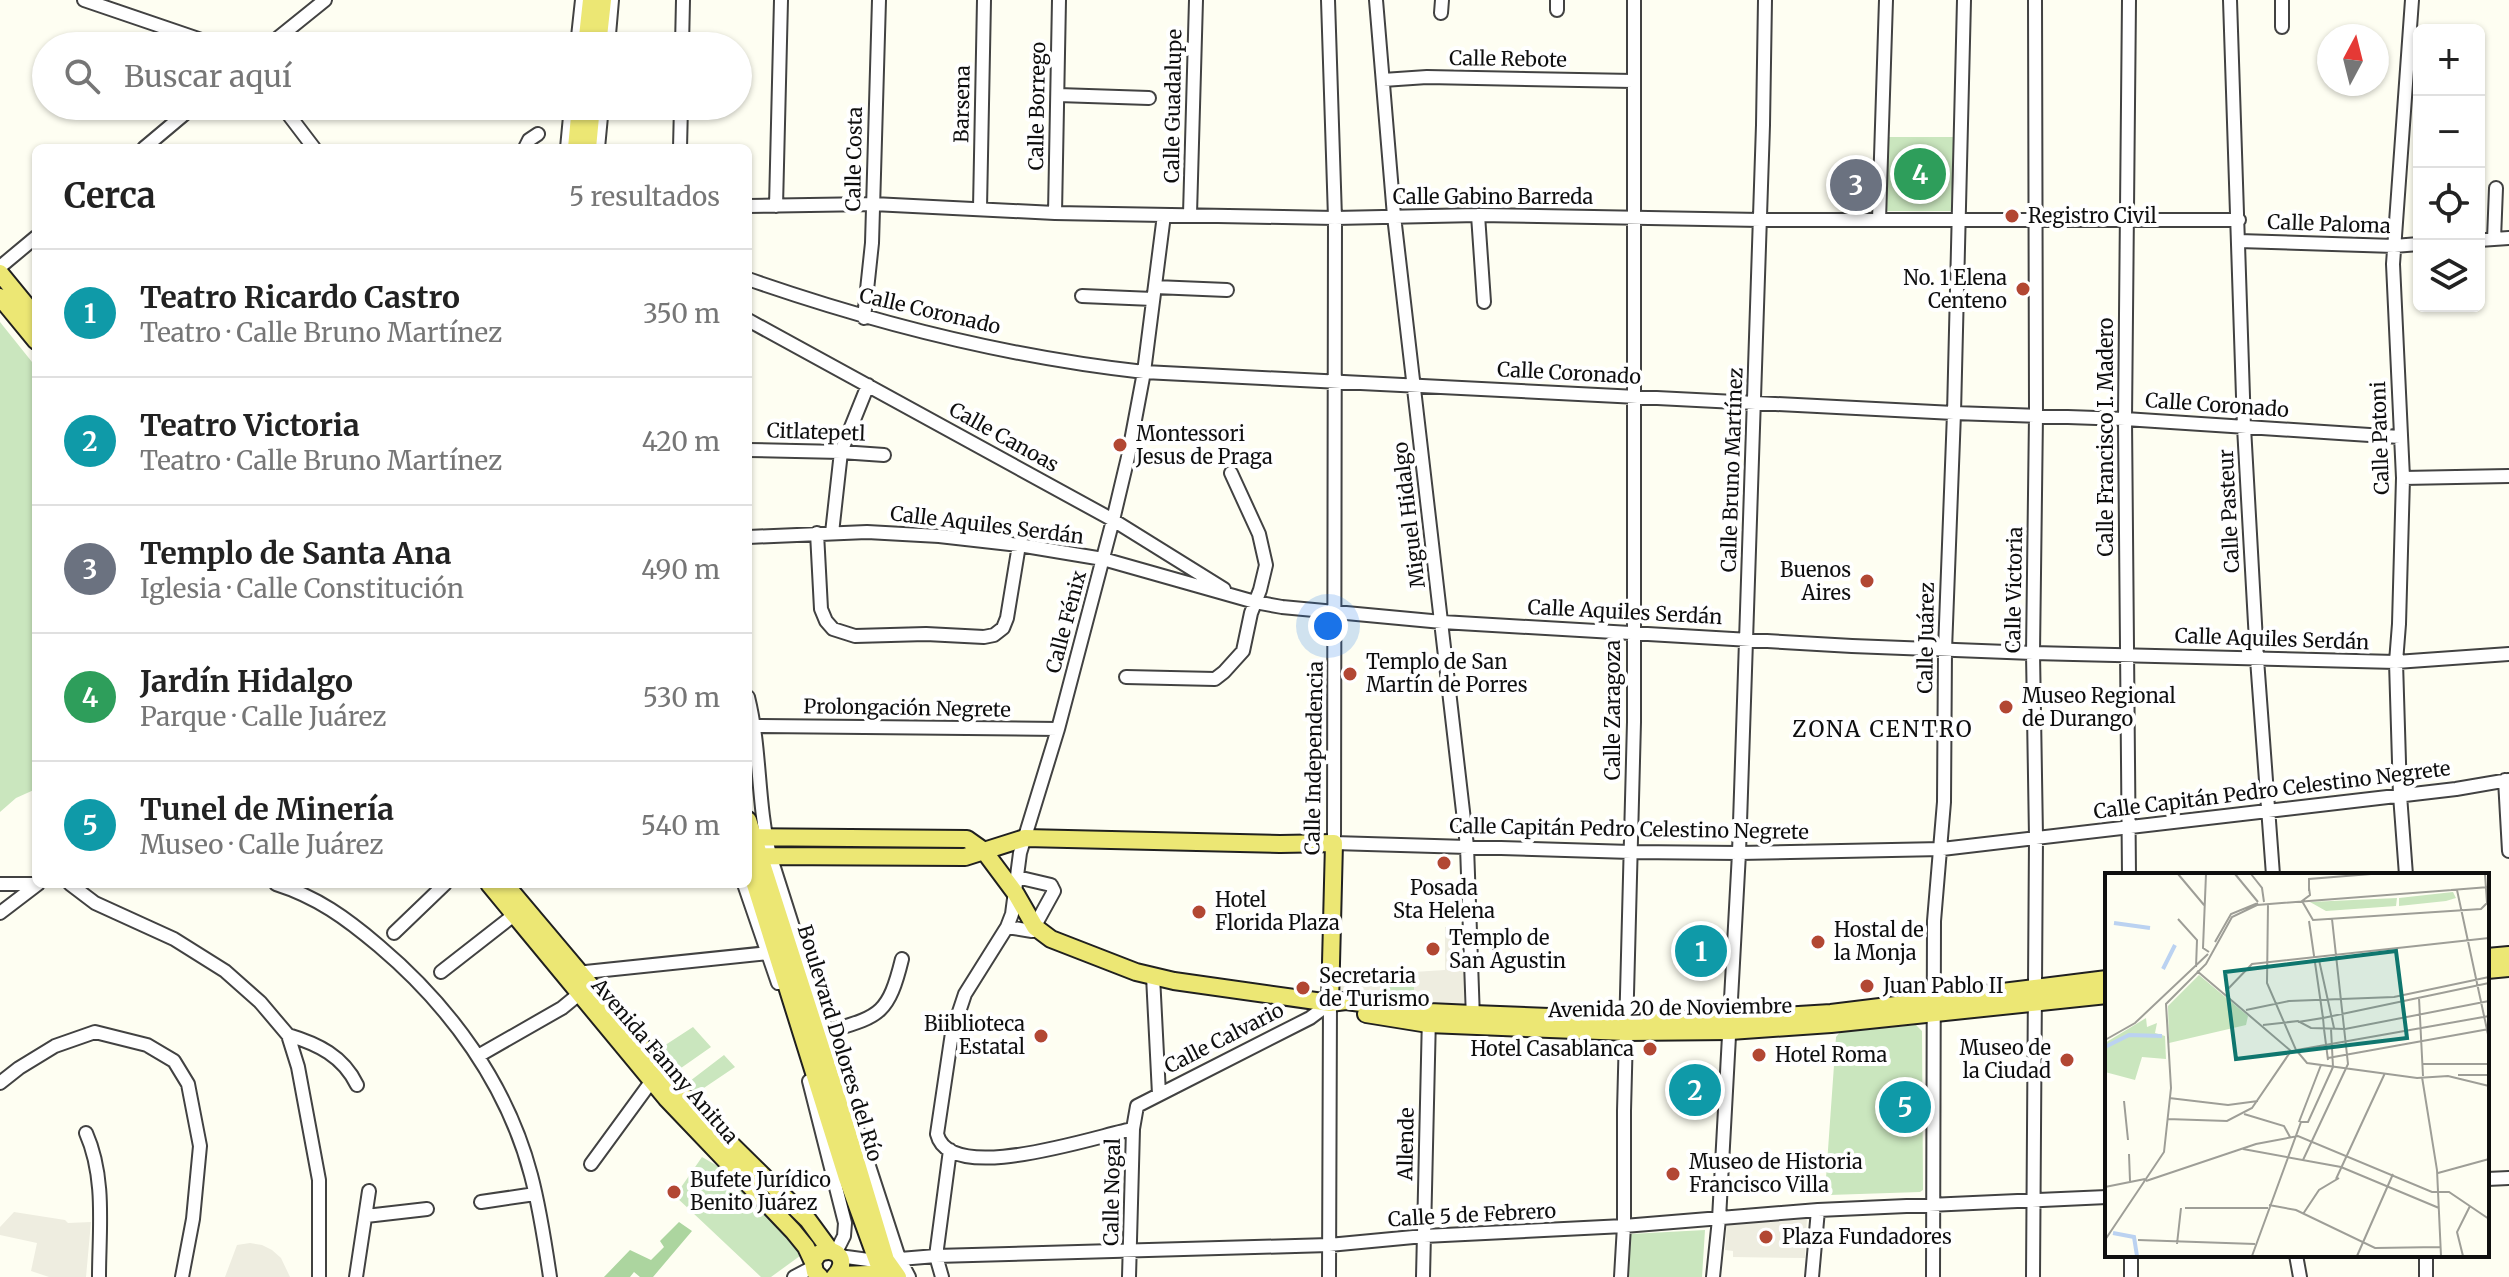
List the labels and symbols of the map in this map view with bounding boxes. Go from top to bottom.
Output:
north arrow [2317,24,2389,96]
street label: Calle Guadalupe [1159,29,1186,183]
street label: Calle Borrego [1023,41,1050,171]
street label: Calle Rebote [1449,45,1567,72]
street label: Barsena [948,65,975,143]
street label: Calle Costa [840,106,867,211]
pin: 4 [1894,144,1946,204]
pin: 3 [1830,155,1882,215]
street label: Calle Gabino Barreda [1393,184,1594,209]
place label: Registro Civil [2028,203,2157,228]
marker: Registro Civil [2003,207,2021,225]
street label: Calle Paloma [2267,209,2391,238]
place label: No. 1 Elena Centeno [1903,265,2007,313]
marker: No. 1 Elena Centeno [2014,280,2032,298]
street label: Calle Coronado [857,282,1003,339]
street label: Calle Francisco I. Madero [2093,317,2118,556]
street label: Calle Coronado [1496,356,1642,389]
street label: Calle Bruno Martínez [1715,367,1748,573]
street label: Calle Patoni [2365,381,2394,495]
street label: Calle Coronado [2144,387,2290,422]
street label: Calle Canoas [945,396,1063,477]
street label: Citlatepetl [766,417,866,446]
place label: Montessori Jesus de Praga [1135,421,1273,469]
marker: Montessori Jesus de Praga [1111,436,1129,454]
street label: Miguel Hidalgo [1387,440,1430,590]
street label: Calle Pasteur [2213,448,2244,574]
street label: Calle Aquiles Serdán [889,500,1085,549]
street label: Calle Victoria [2000,526,2027,653]
place label: Buenos Aires [1780,557,1851,605]
street label: Calle Fénix [1040,568,1091,676]
marker: Buenos Aires [1858,572,1876,590]
street label: Calle Juárez [1912,582,1939,694]
street label: Calle Aquiles Serdán [1527,594,1723,629]
your location [1308,606,1348,646]
street label: Calle Aquiles Serdán [2174,623,2370,654]
street label: Calle Zaragoza [1600,639,1625,780]
place label: Templo de San Martín de Porres [1366,649,1528,697]
street label: Calle Independencia [1299,660,1328,855]
marker: Templo de San Martín de Porres [1341,665,1359,683]
place label: Museo Regional de Durango [2022,683,2176,731]
street label: Prolongación Negrete [803,693,1011,722]
marker: Museo Regional de Durango [1997,698,2015,716]
district label: ZONA CENTRO [1792,715,1974,743]
street label: Calle Capitán Pedro Celestino Negrete [2092,755,2452,824]
street label: Calle Capitán Pedro Celestino Negrete [1449,813,1809,844]
marker: Posada Sta Helena [1435,854,1453,872]
inset map [2105,873,2489,1257]
place label: Posada Sta Helena [1393,875,1495,923]
place label: Hotel Florida Plaza [1215,887,1340,935]
marker: Hotel Florida Plaza [1190,903,1208,921]
place label: Hostal de la Monja [1834,917,1924,965]
pin: 1 [1675,921,1727,981]
street label: Boulevard Dolores del Río [793,922,888,1164]
place label: Templo de San Agustin [1449,925,1566,973]
marker: Hostal de la Monja [1809,933,1827,951]
marker: Templo de San Agustin [1424,940,1442,958]
place label: Secretaria de Turismo [1319,963,1430,1011]
street label: Avenida Fanny Anitua [586,972,744,1149]
place label: Juan Pablo II [1882,973,2003,998]
marker: Juan Pablo II [1858,977,1876,995]
marker: Secretaria de Turismo [1294,979,1312,997]
street label: Avenida 20 de Noviembre [1547,993,1792,1022]
street label: Calle Calvario [1160,997,1288,1078]
place label: Biiblioteca Estatal [924,1011,1025,1059]
marker: Biiblioteca Estatal [1032,1027,1050,1045]
place label: Museo de la Ciudad [1960,1035,2051,1083]
place label: Hotel Casablanca [1470,1036,1634,1061]
marker: Hotel Casablanca [1641,1040,1659,1058]
place label: Hotel Roma [1775,1042,1887,1067]
marker: Hotel Roma [1750,1046,1768,1064]
marker: Museo de la Ciudad [2058,1051,2076,1069]
pin: 2 [1669,1060,1721,1120]
pin: 5 [1879,1077,1931,1137]
street label: Allende [1392,1107,1419,1182]
street label: Calle Nogal [1098,1138,1125,1246]
place label: Museo de Historia Francisco Villa [1689,1149,1863,1197]
marker: Museo de Historia Francisco Villa [1664,1165,1682,1183]
place label: Bufete Jurídico Benito Juárez [690,1167,831,1215]
marker: Bufete Jurídico Benito Juárez [665,1183,683,1201]
street label: Calle 5 de Febrero [1387,1198,1557,1231]
place label: Plaza Fundadores [1782,1224,1952,1249]
marker: Plaza Fundadores [1757,1228,1775,1246]

